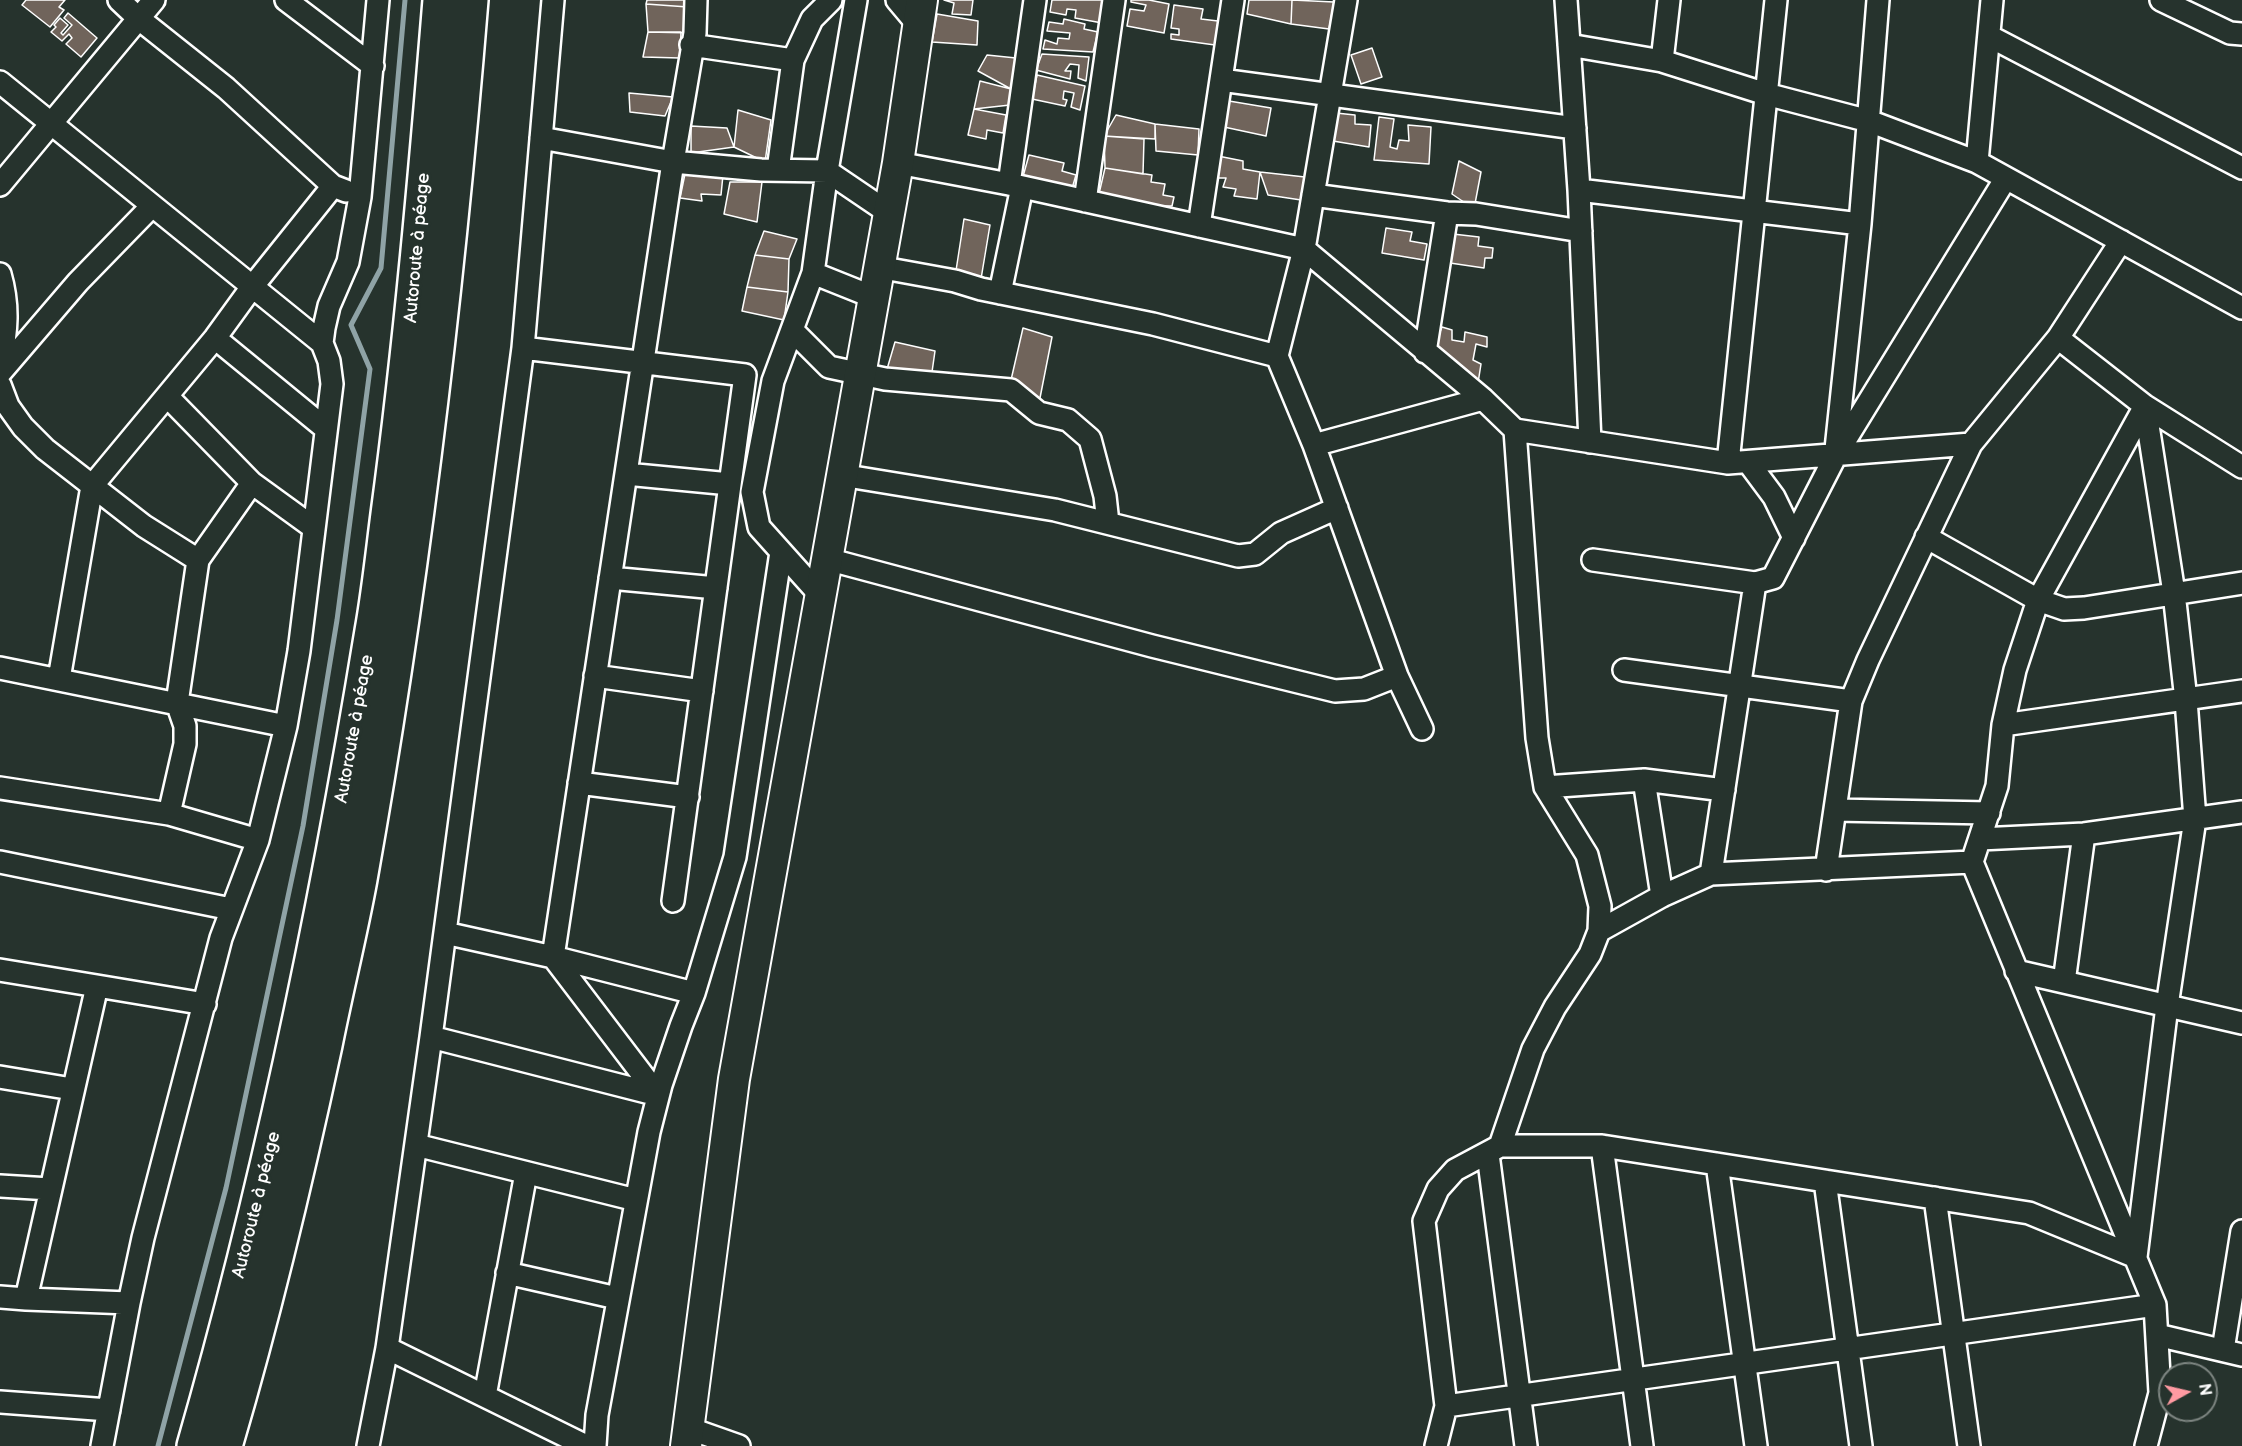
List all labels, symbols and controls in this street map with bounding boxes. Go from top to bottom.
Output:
street label: Autoroute à péage [401,172,435,324]
street label: Autoroute à péage [331,653,379,805]
street label: Autoroute à péage [228,1129,286,1281]
north arrow [2158,1362,2218,1422]
text: N [2194,1382,2215,1397]

